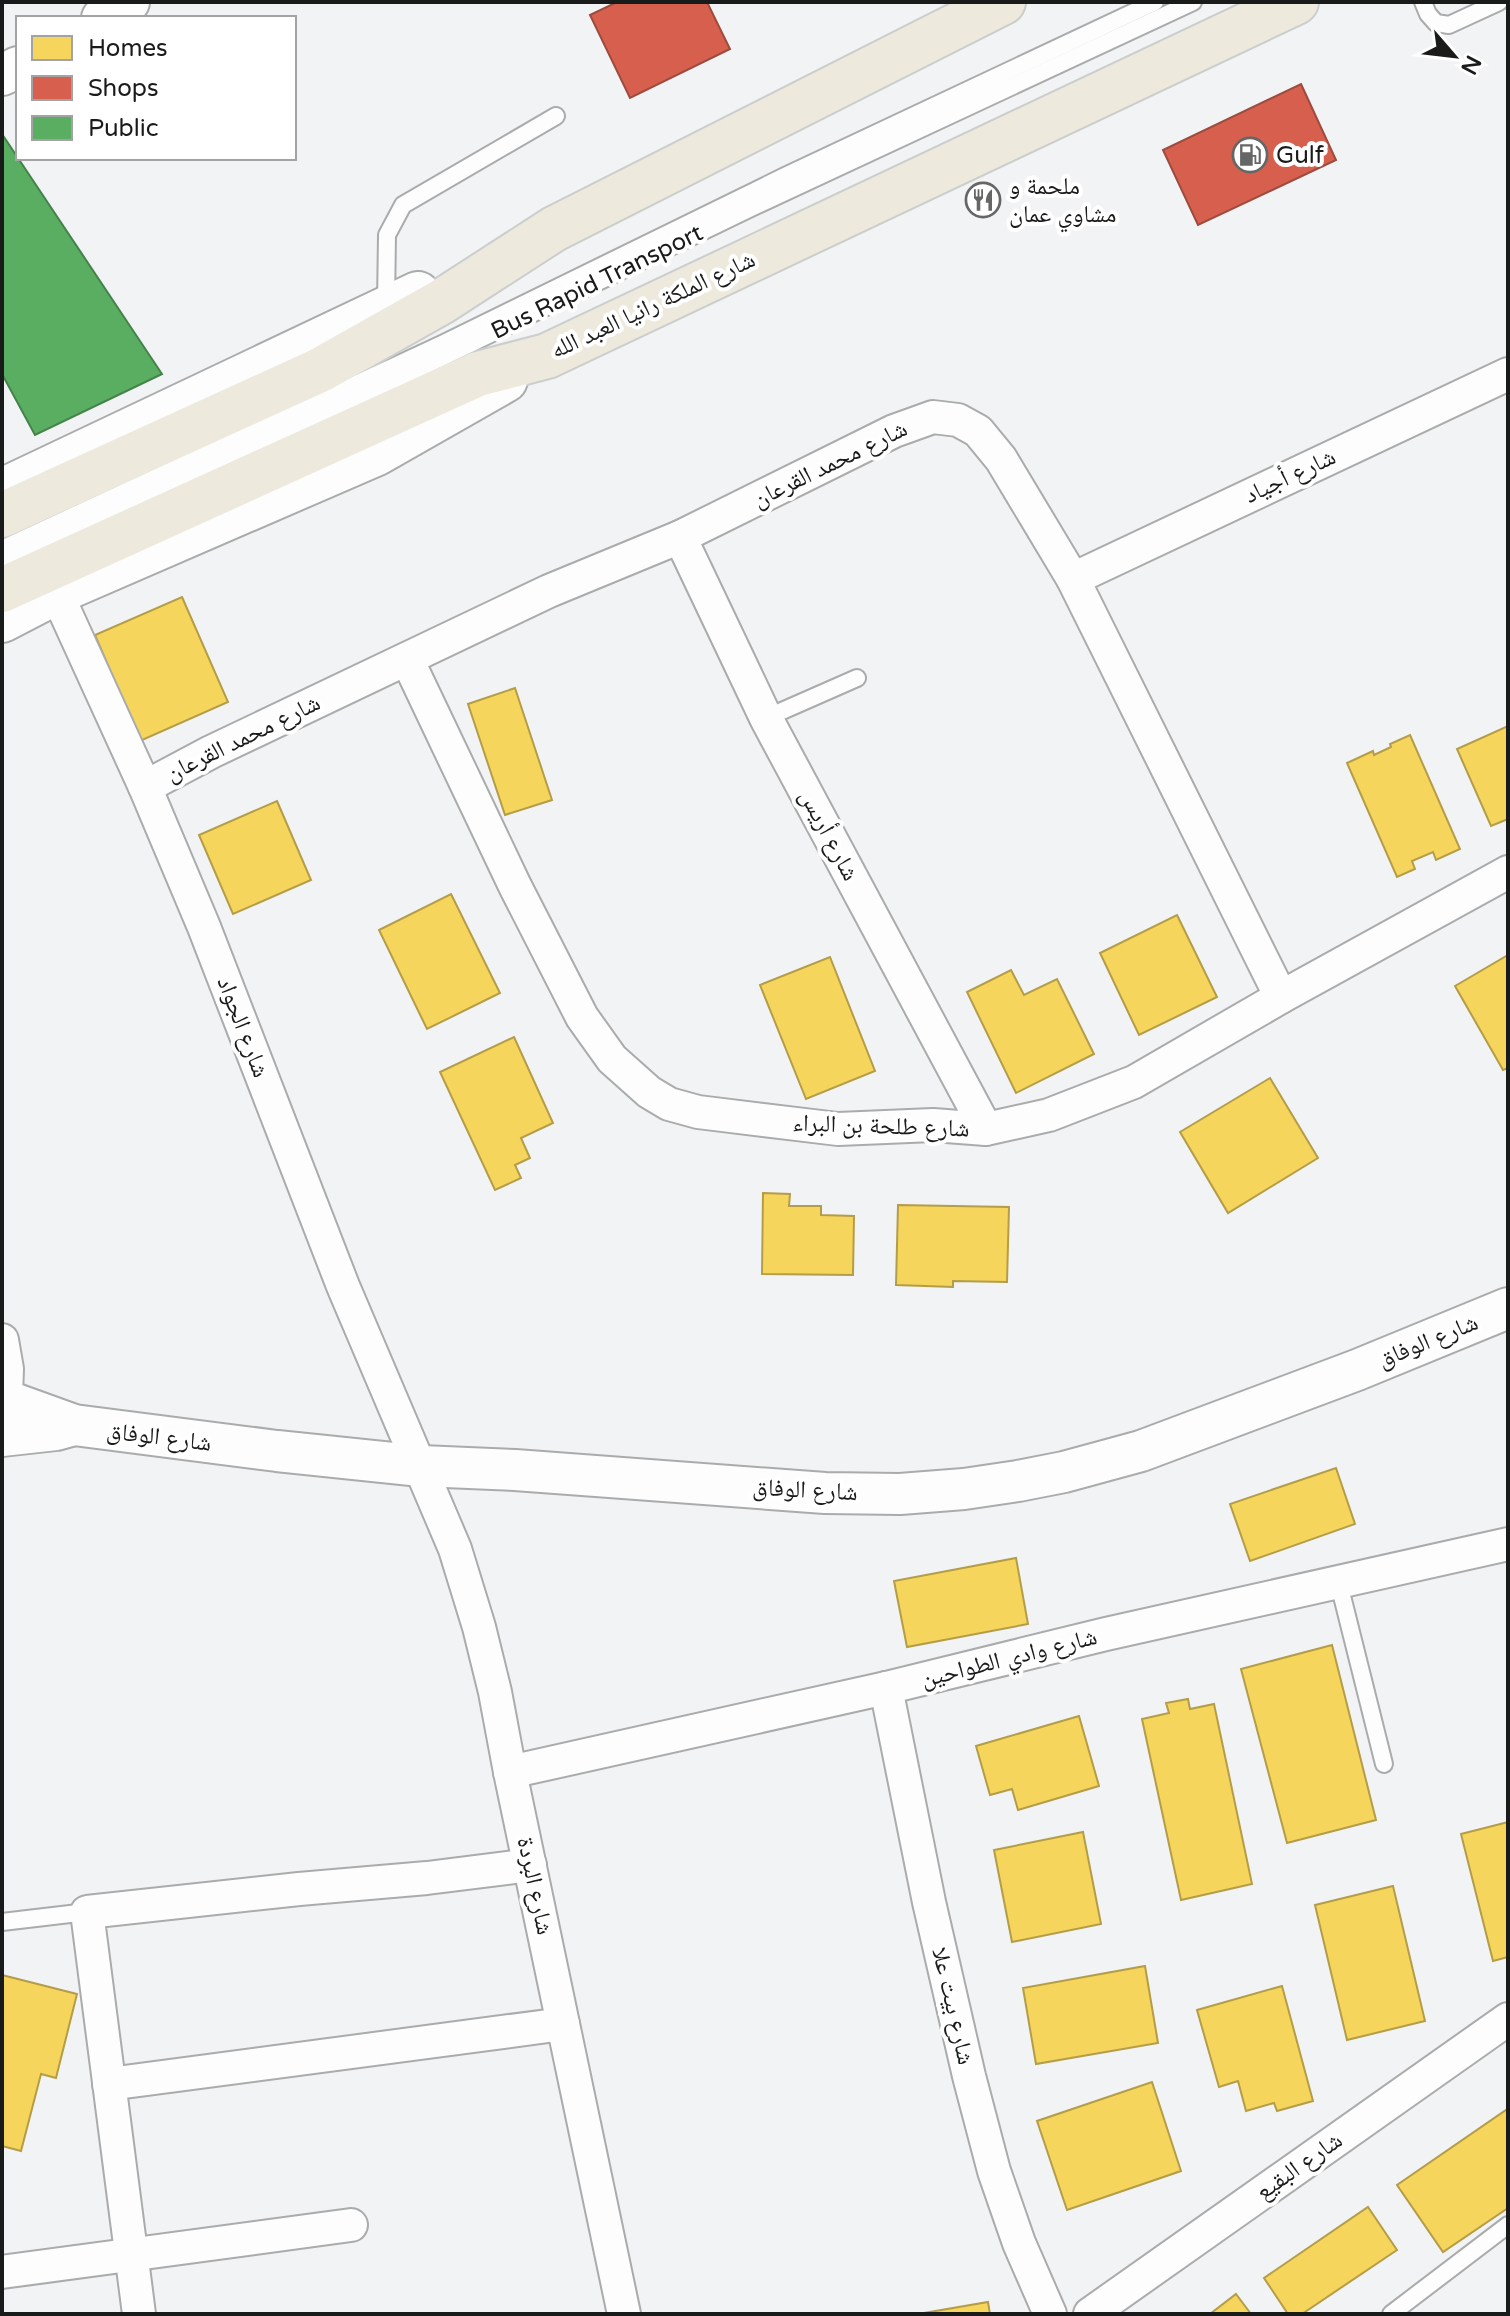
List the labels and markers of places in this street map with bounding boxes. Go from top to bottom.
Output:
fuel station icon: Gulf [1231,136,1269,174]
place label: Gulf [1276,141,1325,170]
place label: ملحمة و مشاوي عمان [1009,172,1116,233]
restaurant icon: ملحمة و مشاوي عمان [964,181,1002,219]

